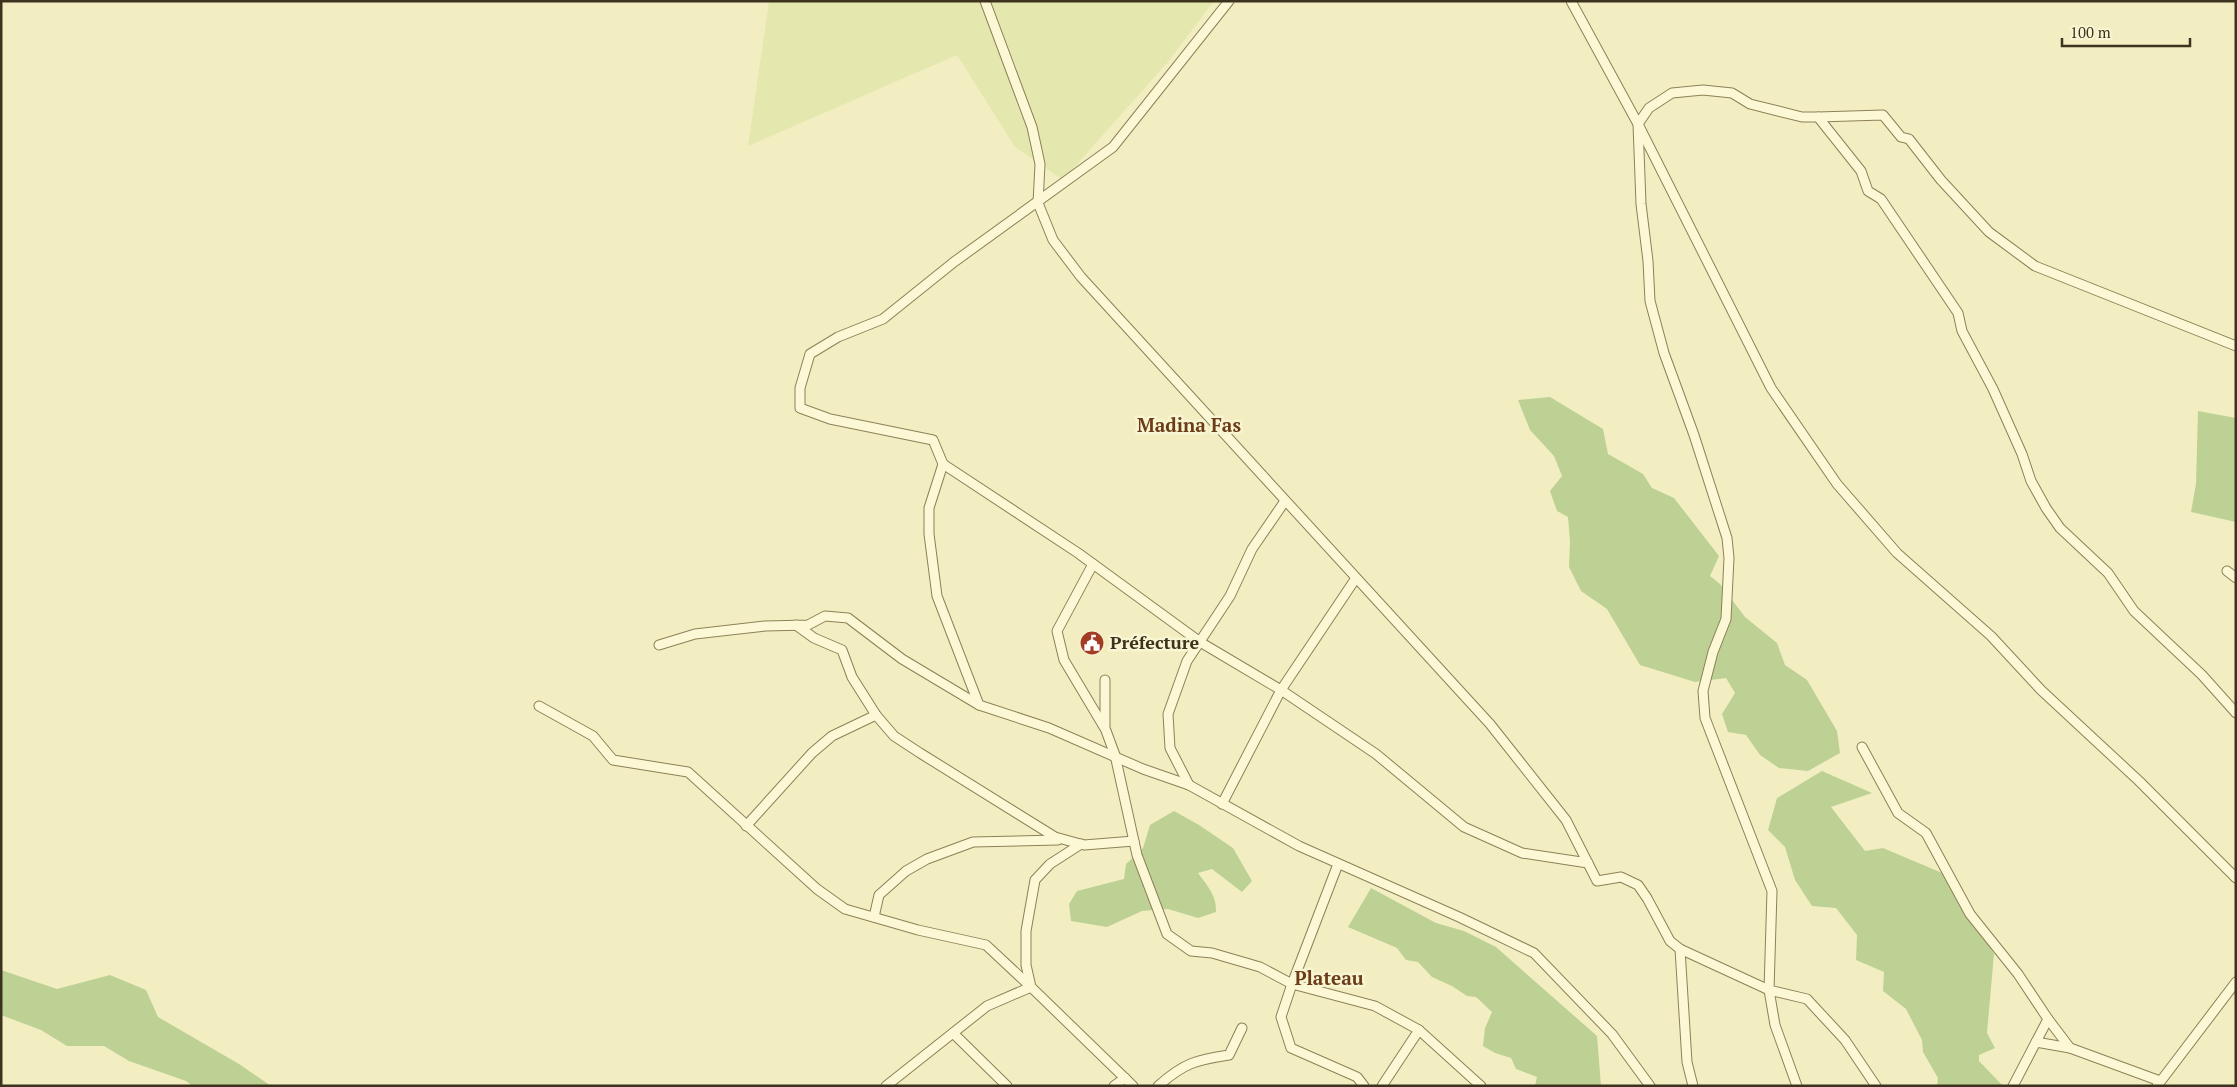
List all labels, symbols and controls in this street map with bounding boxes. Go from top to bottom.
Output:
scale bar [2062,15,2190,47]
text: 100 m [2070,22,2111,42]
district label: Madina Fas [1137,412,1241,437]
public building icon: Préfecture [1079,630,1105,656]
place label: Préfecture [1110,630,1200,654]
district label: Plateau [1294,965,1364,990]

